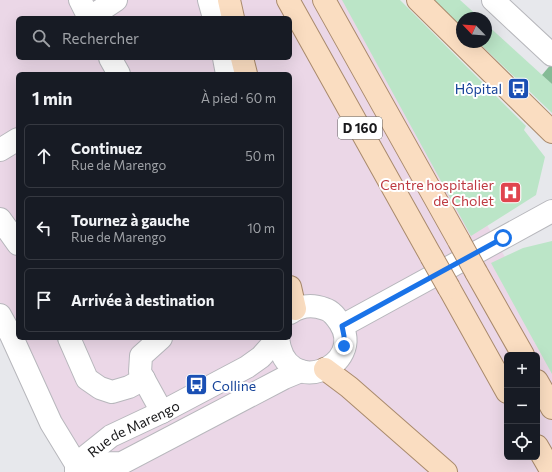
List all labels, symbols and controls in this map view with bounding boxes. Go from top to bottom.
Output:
north arrow [456,12,492,48]
search box [16,16,292,60]
icon: search [30,27,52,49]
text: Rechercher [62,29,139,47]
bus stop icon: Hôpital [505,75,531,101]
place label: Hôpital [455,80,502,97]
text: 1 min [32,88,72,109]
text: À pied · 60 m [201,90,276,106]
road number: D 160 [338,117,382,139]
text: Continuez [71,139,142,157]
icon: ahead [33,145,55,167]
text: 50 m [245,148,275,164]
text: Rue de Marengo [71,157,166,173]
place label: Centre hospitalier de Cholet [380,176,494,209]
hospital icon: Centre hospitalier de Cholet [497,179,523,205]
text: Tournez à gauche [71,211,190,229]
icon: left [33,217,55,239]
text: 10 m [247,220,275,236]
text: Rue de Marengo [71,229,166,245]
route start [494,229,512,247]
icon: arrive [33,289,55,311]
text: Arrivée à destination [71,291,214,309]
route end [335,337,353,355]
map controls [504,352,540,460]
button: + [504,352,540,388]
bus stop icon: Colline [184,372,210,398]
place label: Colline [212,377,256,394]
button: − [504,388,540,424]
street label: Rue de Marengo [84,396,182,460]
button: locate [504,424,540,460]

